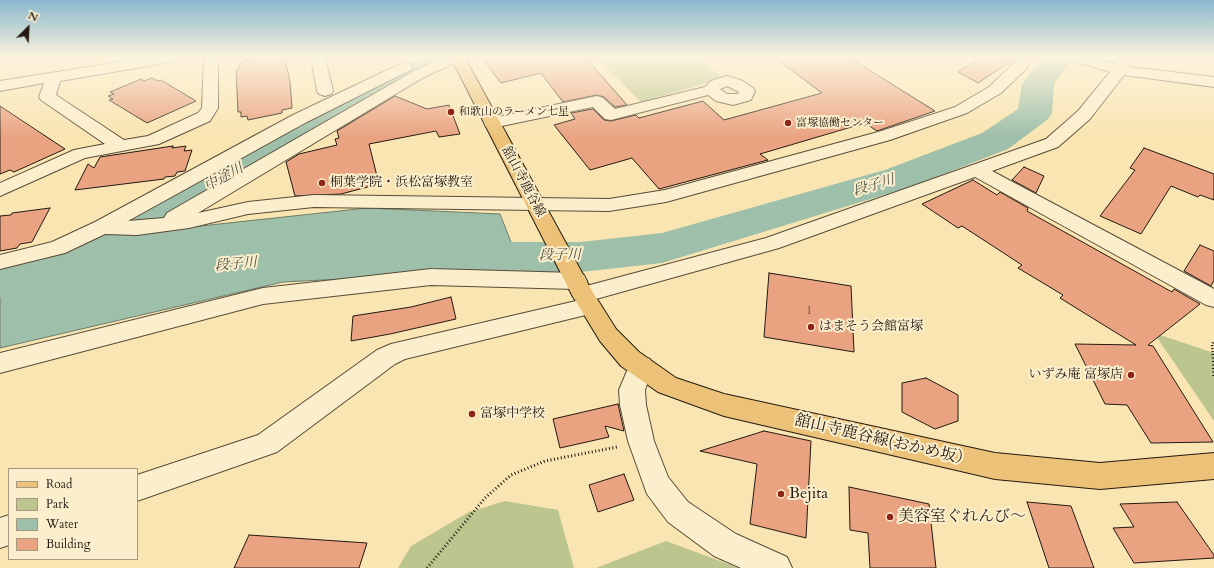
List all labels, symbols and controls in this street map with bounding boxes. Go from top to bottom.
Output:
north arrow [8,8,48,48]
text: N [26,8,40,25]
place label: 和歌山のラーメン七星 [459,105,569,119]
marker: 和歌山のラーメン七星 [446,107,456,117]
place label: 富塚協働センター [796,116,884,130]
marker: 富塚協働センター [783,118,793,128]
street label: 舘山寺鹿谷線 [498,144,548,220]
water label: 中途川 [202,160,246,196]
water label: 段子川 [851,172,897,200]
place label: 桐葉学院・浜松富塚教室 [330,175,473,191]
marker: 桐葉学院・浜松富塚教室 [317,178,327,188]
water label: 段子川 [539,247,581,265]
water label: 段子川 [214,255,258,275]
house number: 1 [806,304,812,318]
place label: はまそう会館富塚 [819,319,923,335]
marker: はまそう会館富塚 [806,322,816,332]
place label: いずみ庵 富塚店 [1029,367,1123,383]
marker: いずみ庵 富塚店 [1126,370,1136,380]
place label: 富塚中学校 [480,406,545,422]
marker: 富塚中学校 [467,409,477,419]
street label: 舘山寺鹿谷線(おかめ坂） [793,411,973,471]
legend [8,468,138,560]
text: Road [46,476,72,492]
place label: Bejita [789,484,828,504]
marker: Bejita [776,489,786,499]
text: Park [46,496,69,512]
place label: 美容室ぐれんび～ [898,507,1026,527]
marker: 美容室ぐれんび～ [885,512,895,522]
text: Water [46,516,78,532]
text: Building [46,536,90,552]

